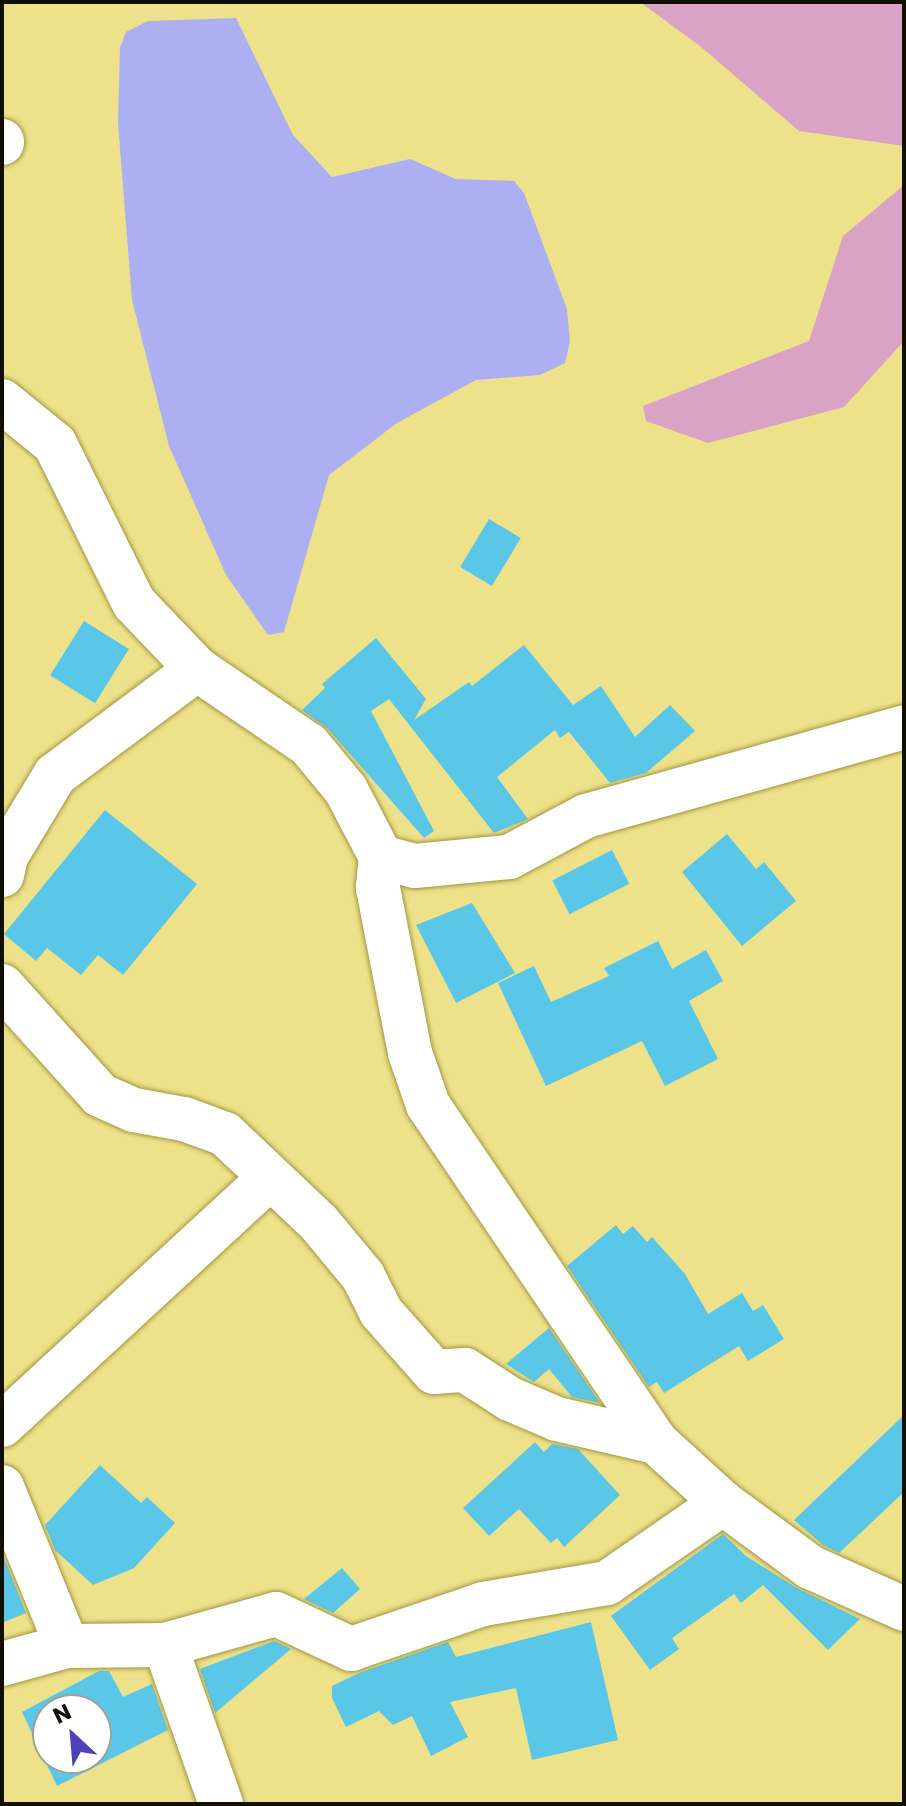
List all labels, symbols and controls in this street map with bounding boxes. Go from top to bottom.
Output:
north arrow [32,1694,112,1774]
text: N [48,1696,76,1731]

